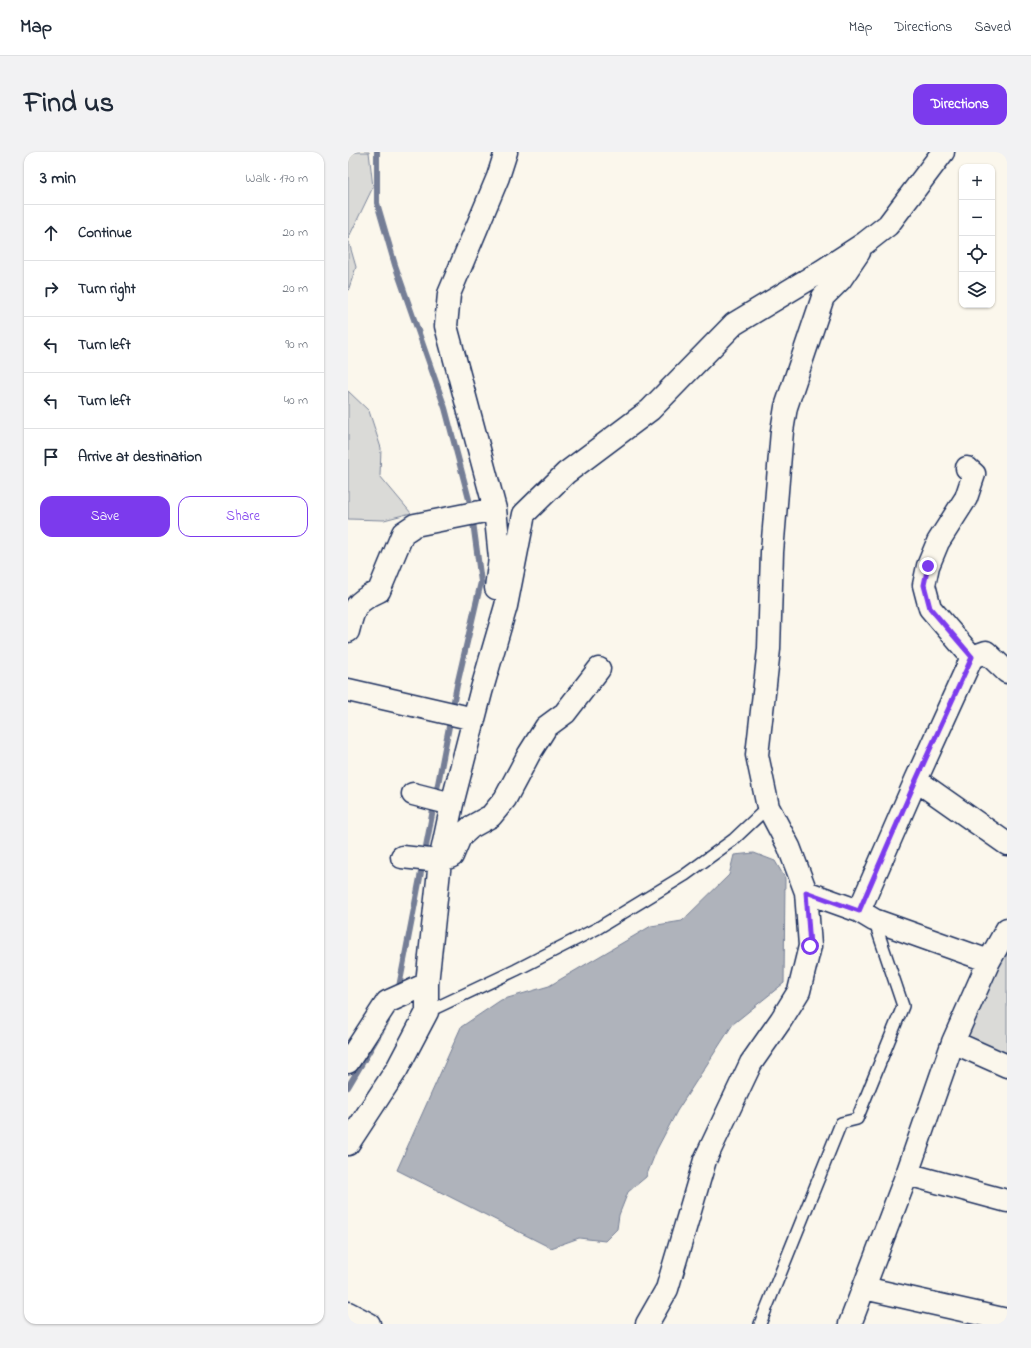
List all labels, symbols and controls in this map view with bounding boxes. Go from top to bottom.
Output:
text: Map [20,14,52,41]
text: Map [849,17,872,38]
text: Directions [894,17,952,38]
text: Saved [974,17,1011,38]
text: Find us [24,84,114,125]
button: Directions [913,84,1007,125]
map controls [959,164,995,308]
button: + [959,164,995,200]
text: 3 min [40,166,76,191]
text: Walk · 170 m [245,169,308,188]
button: − [959,200,995,236]
icon: ahead [40,222,62,244]
text: Continue [78,222,132,244]
text: 20 m [283,223,308,242]
button: locate [959,236,995,272]
button: layers [959,272,995,308]
icon: right [40,278,62,300]
text: Turn right [78,278,136,300]
text: 20 m [283,279,308,298]
icon: left [40,334,62,356]
text: Turn left [78,334,131,356]
text: 90 m [285,335,308,354]
icon: left [40,390,62,412]
text: Turn left [78,390,131,412]
text: 40 m [284,391,308,410]
icon: arrive [40,446,62,468]
text: Arrive at destination [78,446,202,468]
button: Save [40,496,170,537]
button: Share [178,496,308,537]
route end [919,557,937,575]
route start [801,937,819,955]

